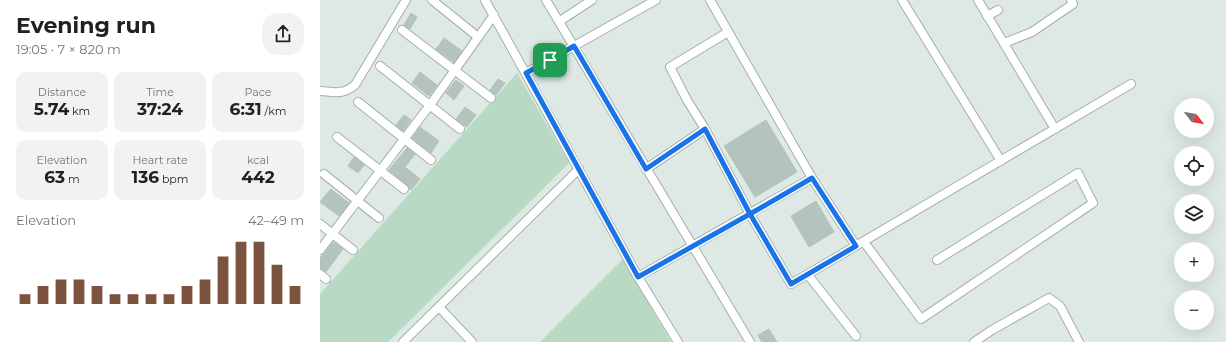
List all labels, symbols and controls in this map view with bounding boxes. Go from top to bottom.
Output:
text: Evening run [16,12,156,39]
button: share [262,13,304,55]
text: 19:05 · 7 × 820 m [16,41,121,57]
pin [533,43,567,77]
icon: arrive [539,49,561,71]
text: Distance [38,85,86,99]
text: Time [146,85,174,99]
text: Pace [245,85,271,99]
north arrow [1174,98,1214,138]
map controls [1174,98,1214,330]
text: 5.74 [34,99,69,119]
text: 37:24 [137,99,183,119]
text: 6:31 [230,99,262,119]
text: km [69,104,90,118]
text: /km [262,104,286,118]
button: locate [1174,146,1214,186]
text: Elevation [37,153,87,167]
text: Heart rate [132,153,188,167]
text: kcal [247,153,269,167]
text: 63 [44,167,65,187]
text: 136 [131,167,159,187]
text: 442 [241,167,275,187]
text: m [65,172,80,186]
text: bpm [159,172,189,186]
button: layers [1174,194,1214,234]
text: Elevation [16,212,76,228]
text: 42–49 m [248,212,304,228]
button: + [1174,242,1214,282]
button: − [1174,290,1214,330]

